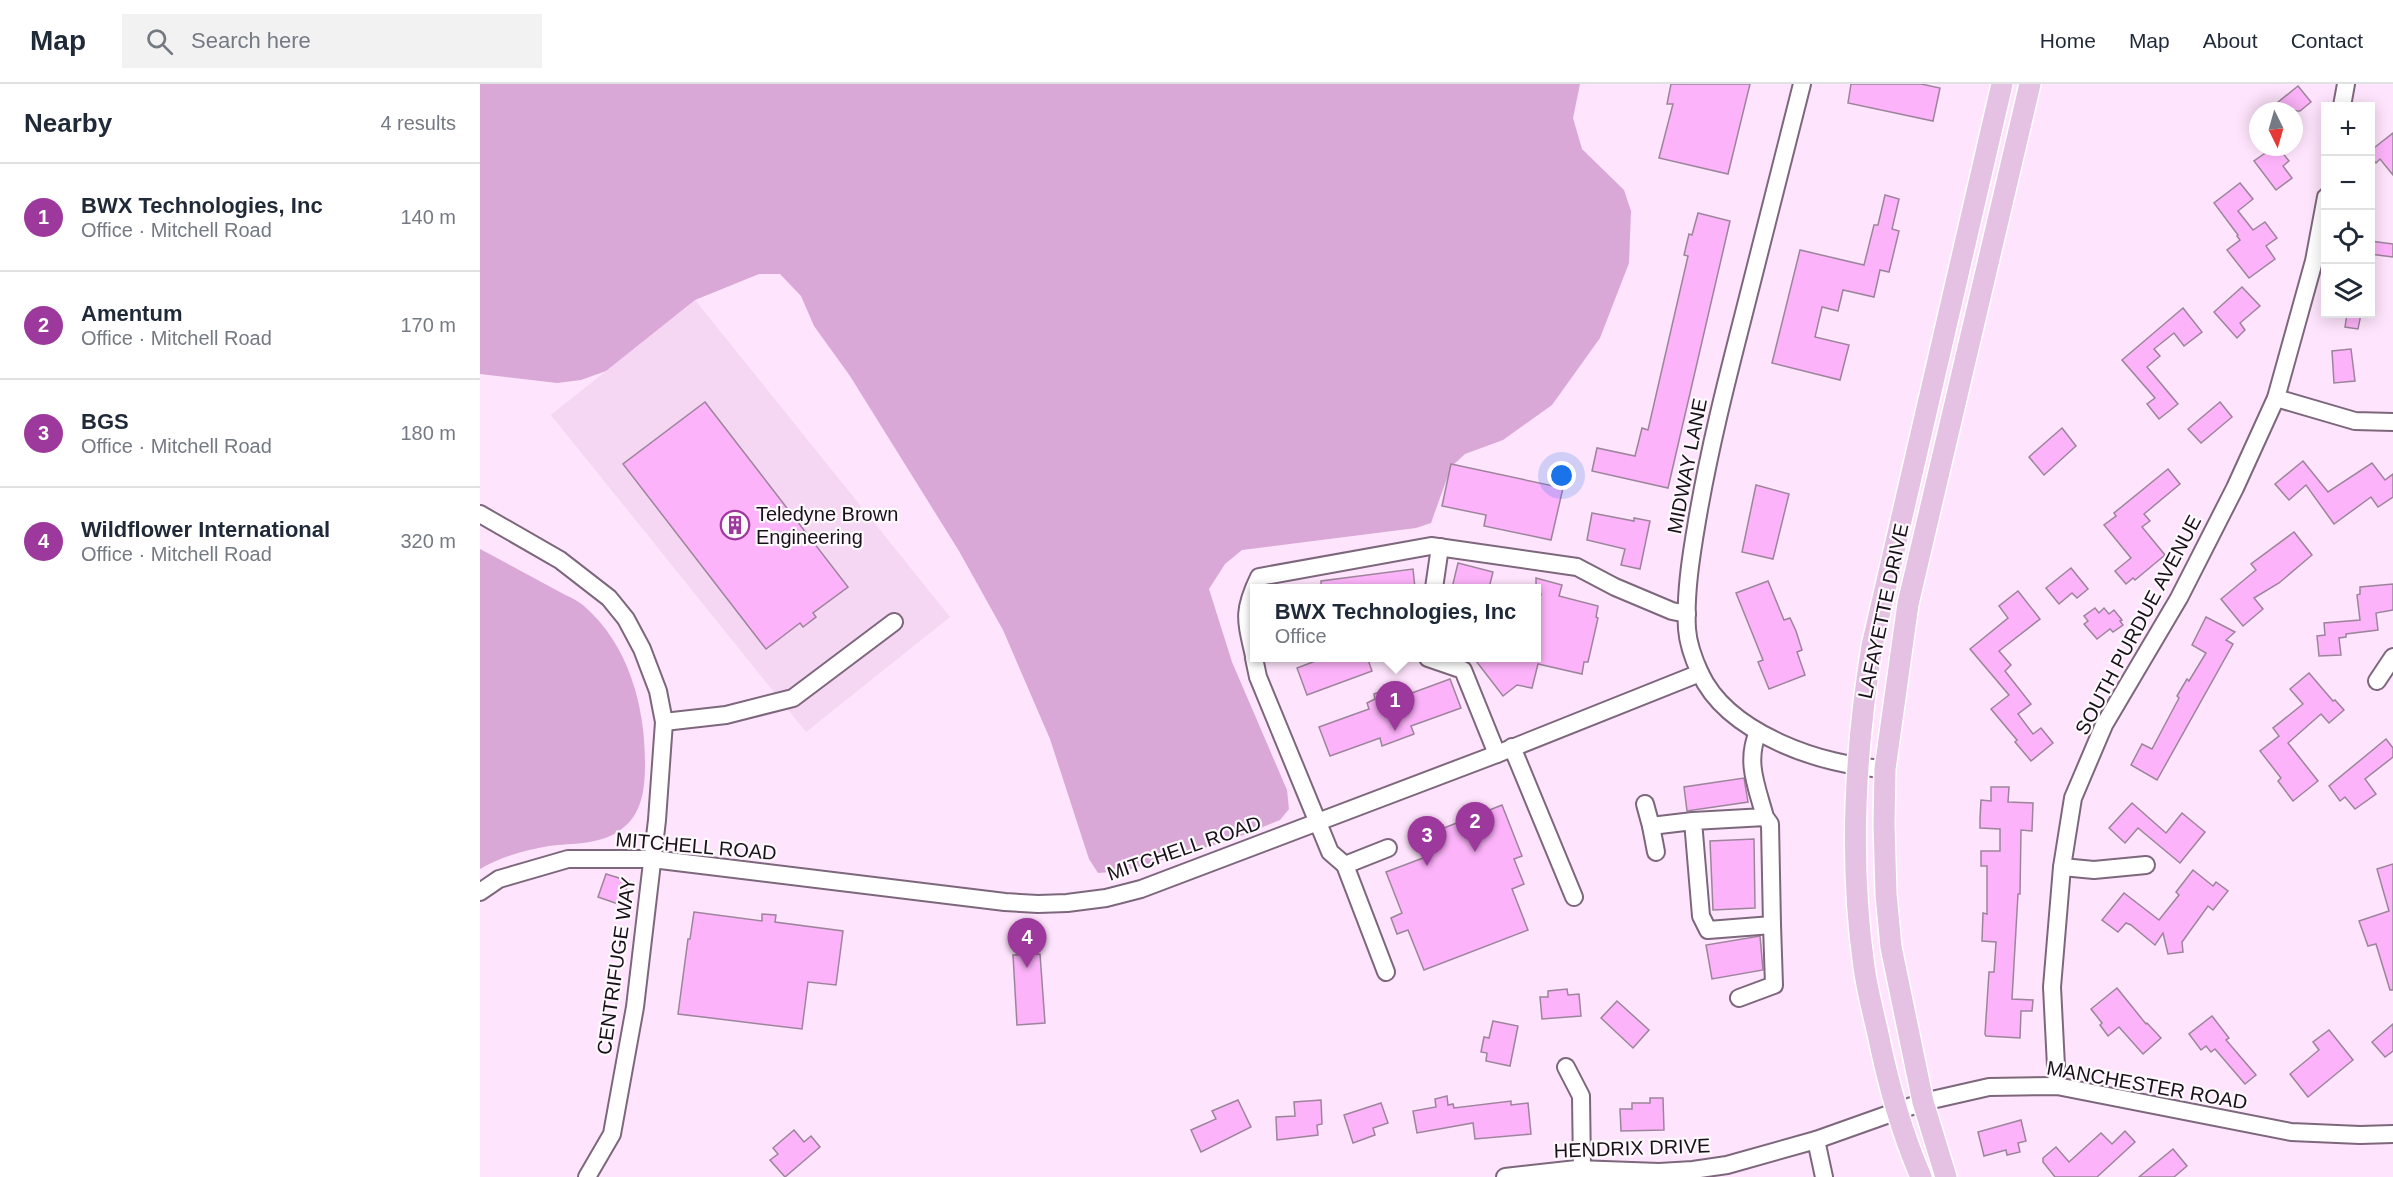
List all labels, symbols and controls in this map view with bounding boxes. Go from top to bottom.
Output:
search box [122,14,542,68]
text: Map [30,25,86,56]
icon: search [143,25,176,58]
text: Search here [191,28,311,53]
text: Home [2040,29,2096,52]
text: Map [2129,29,2170,52]
text: About [2203,29,2258,52]
text: Contact [2291,29,2363,52]
north arrow [2249,102,2303,156]
map controls [2321,102,2375,318]
button: + [2321,102,2375,156]
text: Nearby [24,108,112,138]
text: 4 results [380,112,456,134]
button: − [2321,156,2375,210]
text: BWX Technologies, Inc [81,193,323,218]
text: 1 [38,206,49,228]
text: 140 m [400,206,456,228]
button: locate [2321,210,2375,264]
text: Office · Mitchell Road [81,219,272,241]
button: layers [2321,264,2375,318]
text: Amentum [81,301,182,326]
text: 2 [38,314,49,336]
text: 170 m [400,314,456,336]
text: Office · Mitchell Road [81,327,272,349]
street label: MIDWAY LANE [1663,396,1711,536]
text: BGS [81,409,129,434]
text: 3 [38,422,49,444]
text: 180 m [400,422,456,444]
text: Office · Mitchell Road [81,435,272,457]
your location [1547,461,1576,490]
place label: Teledyne Brown Engineering [756,503,898,548]
building icon: Teledyne Brown Engineering [719,509,751,541]
street label: SOUTH PURDUE AVENUE [2071,512,2205,738]
text: Wildflower International [81,517,330,542]
street label: LAFAYETTE DRIVE [1854,521,1912,701]
text: 4 [38,530,49,552]
text: 320 m [400,530,456,552]
text: Office · Mitchell Road [81,543,272,565]
popup [1250,584,1541,662]
text: BWX Technologies, Inc [1275,599,1516,624]
text: Office [1275,625,1327,647]
pin: 1 [1376,682,1414,731]
pin: 2 [1456,802,1494,852]
street label: MITCHELL ROAD [1104,811,1264,885]
pin: 3 [1408,816,1446,866]
street label: MITCHELL ROAD [615,828,777,864]
street label: CENTRIFUGE WAY [593,876,639,1056]
pin: 4 [1008,918,1046,968]
street label: MANCHESTER ROAD [2045,1057,2249,1113]
street label: HENDRIX DRIVE [1553,1134,1711,1162]

